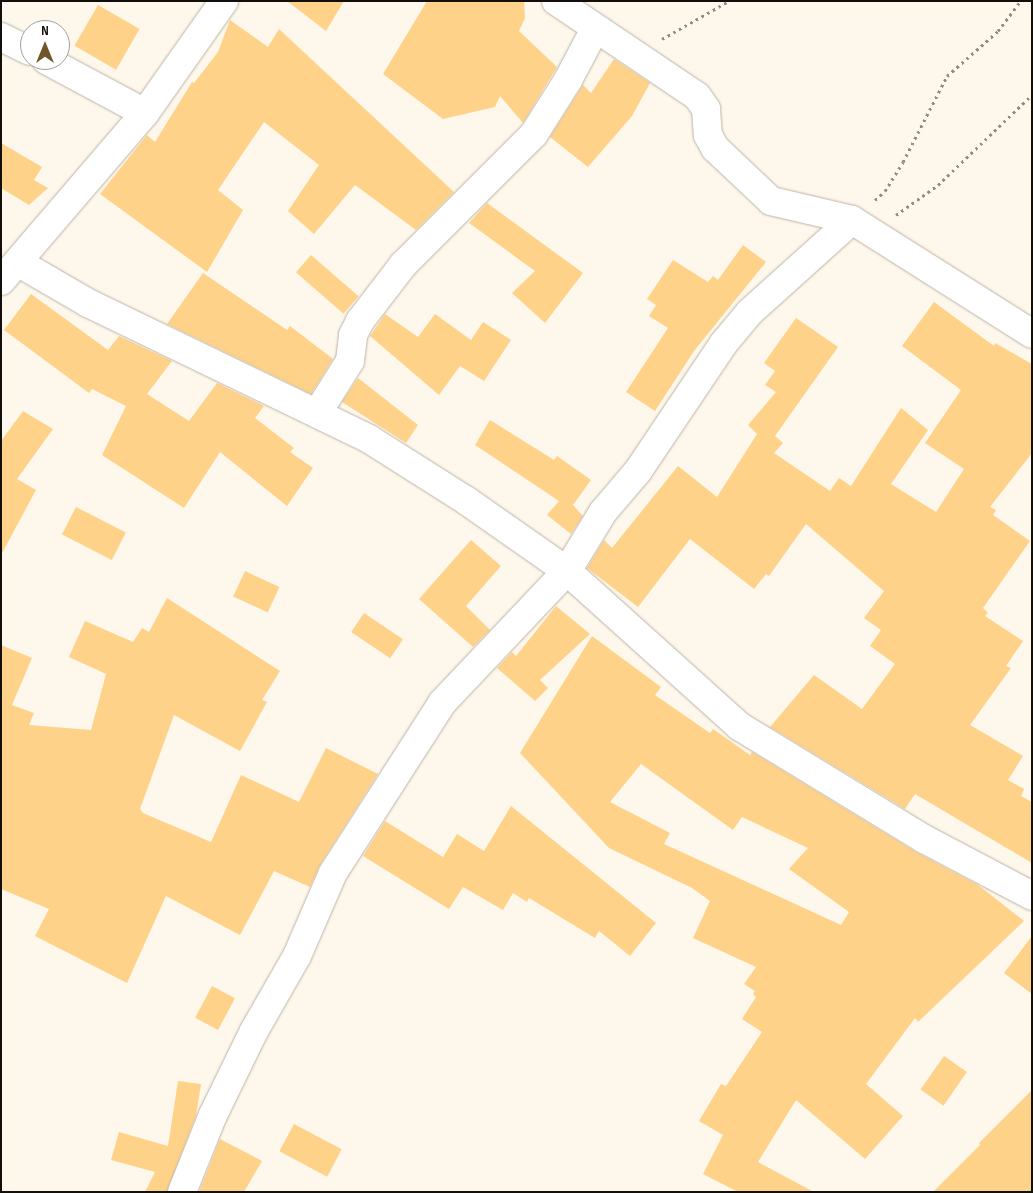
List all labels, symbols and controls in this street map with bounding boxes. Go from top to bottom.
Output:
north arrow [20,20,70,70]
text: N [41,22,49,39]

